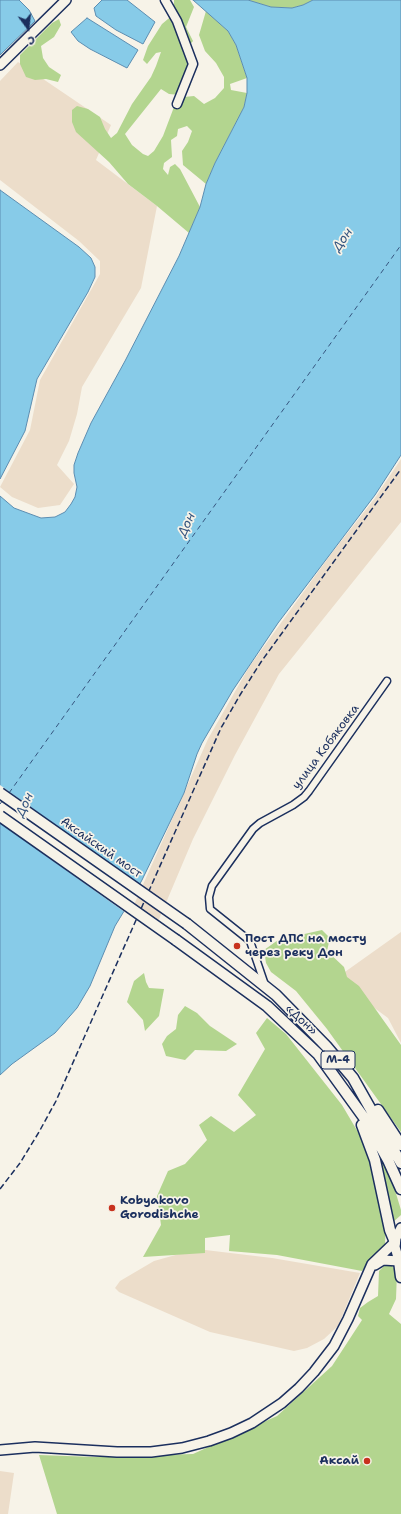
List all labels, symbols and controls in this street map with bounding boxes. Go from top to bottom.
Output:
north arrow [8,8,48,48]
text: С [26,32,36,48]
water label: Дон [330,225,356,255]
water label: Дон [175,510,199,540]
street label: улица Кобяковка [289,702,363,792]
water label: Дон [13,790,37,820]
street label: Аксайский мост [58,815,144,881]
place label: Пост ДПС на мосту через реку Дон [245,932,367,960]
marker: Пост ДПС на мосту через реку Дон [232,941,242,951]
street label: «Дон» [282,1002,320,1038]
road number: М-4 [321,1051,355,1069]
place label: Kobyakovo Gorodishche [120,1194,199,1222]
marker: Kobyakovo Gorodishche [107,1203,117,1213]
place label: Аксай [320,1454,359,1468]
marker: Аксай [362,1456,372,1466]

